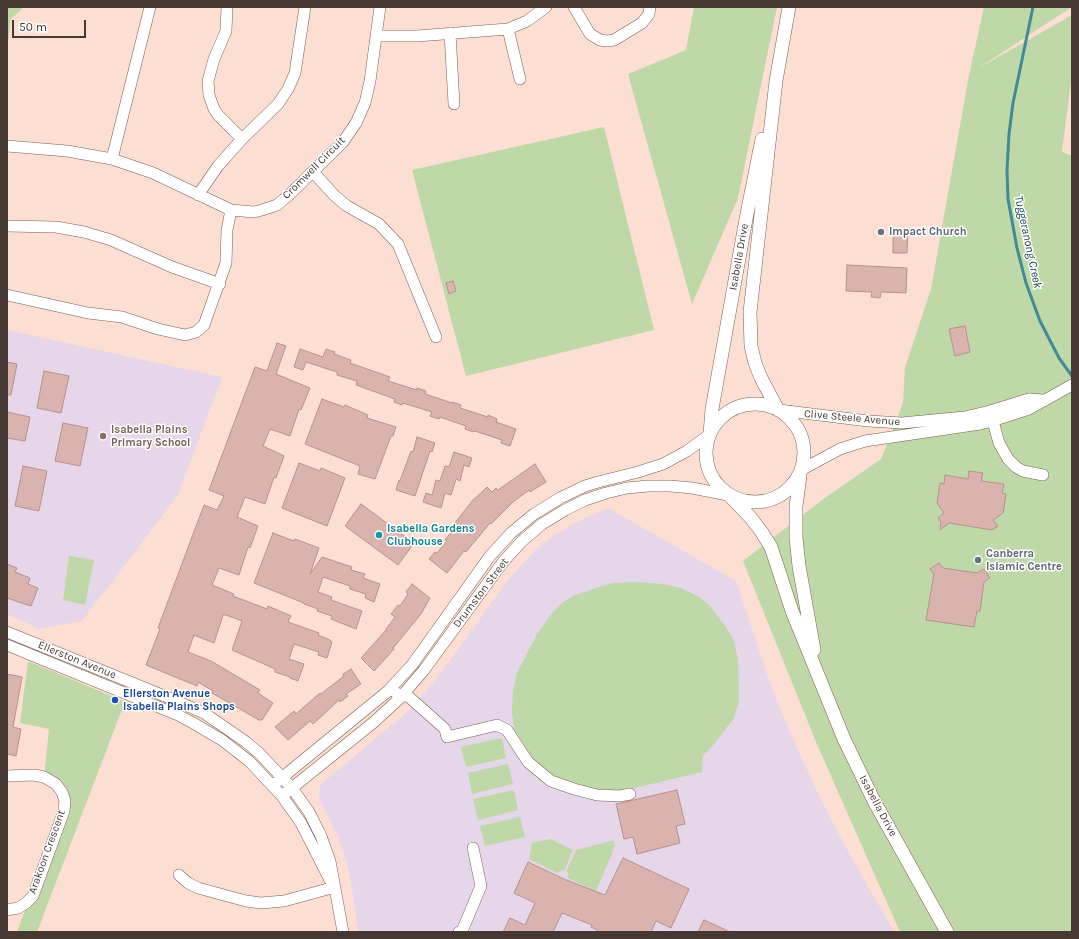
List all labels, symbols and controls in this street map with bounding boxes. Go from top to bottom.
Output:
scale bar [14,12,88,38]
text: 50 m [19,20,47,34]
street label: Cromwell Circuit [280,134,348,202]
water label: Tuggeranong Creek [1011,194,1045,290]
street label: Isabella Drive [727,223,751,291]
place label: Impact Church [889,225,967,239]
marker: Impact Church [876,227,886,237]
street label: Clive Steele Avenue [803,407,901,429]
place label: Isabella Plains Primary School [111,423,190,449]
marker: Isabella Plains Primary School [98,431,108,441]
place label: Isabella Gardens Clubhouse [387,522,475,548]
marker: Isabella Gardens Clubhouse [374,530,384,540]
place label: Canberra Islamic Centre [986,547,1062,573]
marker: Canberra Islamic Centre [973,555,983,565]
street label: Drumston Street [451,556,511,630]
street label: Ellerston Avenue [36,638,118,682]
place label: Ellerston Avenue Isabella Plains Shops [123,687,235,713]
marker: Ellerston Avenue Isabella Plains Shops [110,695,120,705]
street label: Isabella Drive [856,773,900,839]
street label: Arakoon Crescent [26,808,68,896]

